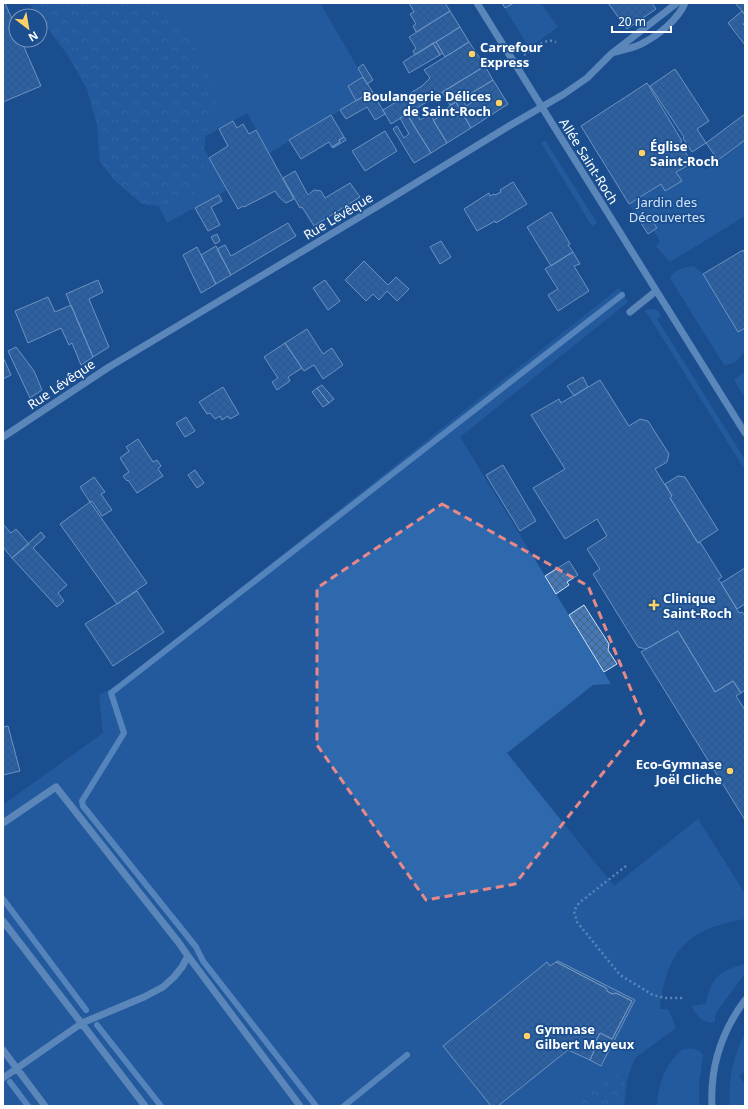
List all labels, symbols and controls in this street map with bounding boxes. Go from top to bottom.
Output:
north arrow [8,8,48,48]
scale bar [612,8,671,34]
text: 20 m [618,13,646,30]
text: N [26,28,41,46]
place label: Carrefour Express [480,38,543,71]
marker: Carrefour Express [467,49,477,59]
place label: Boulangerie Délices de Saint-Roch [363,87,491,120]
marker: Boulangerie Délices de Saint-Roch [494,98,504,108]
street label: Allée Saint-Roch [555,115,623,207]
place label: Église Saint-Roch [650,137,719,170]
marker: Église Saint-Roch [637,148,647,158]
street label: Rue Lévêque [300,188,376,244]
park label: Jardin des Découvertes [629,193,705,226]
street label: Rue Lévêque [24,355,98,413]
place label: Clinique Saint-Roch [663,589,732,622]
marker: Clinique Saint-Roch [648,599,660,611]
place label: Eco-Gymnase Joël Cliche [636,755,722,788]
marker: Eco-Gymnase Joël Cliche [725,766,735,776]
place label: Gymnase Gilbert Mayeux [535,1020,635,1053]
marker: Gymnase Gilbert Mayeux [522,1031,532,1041]

